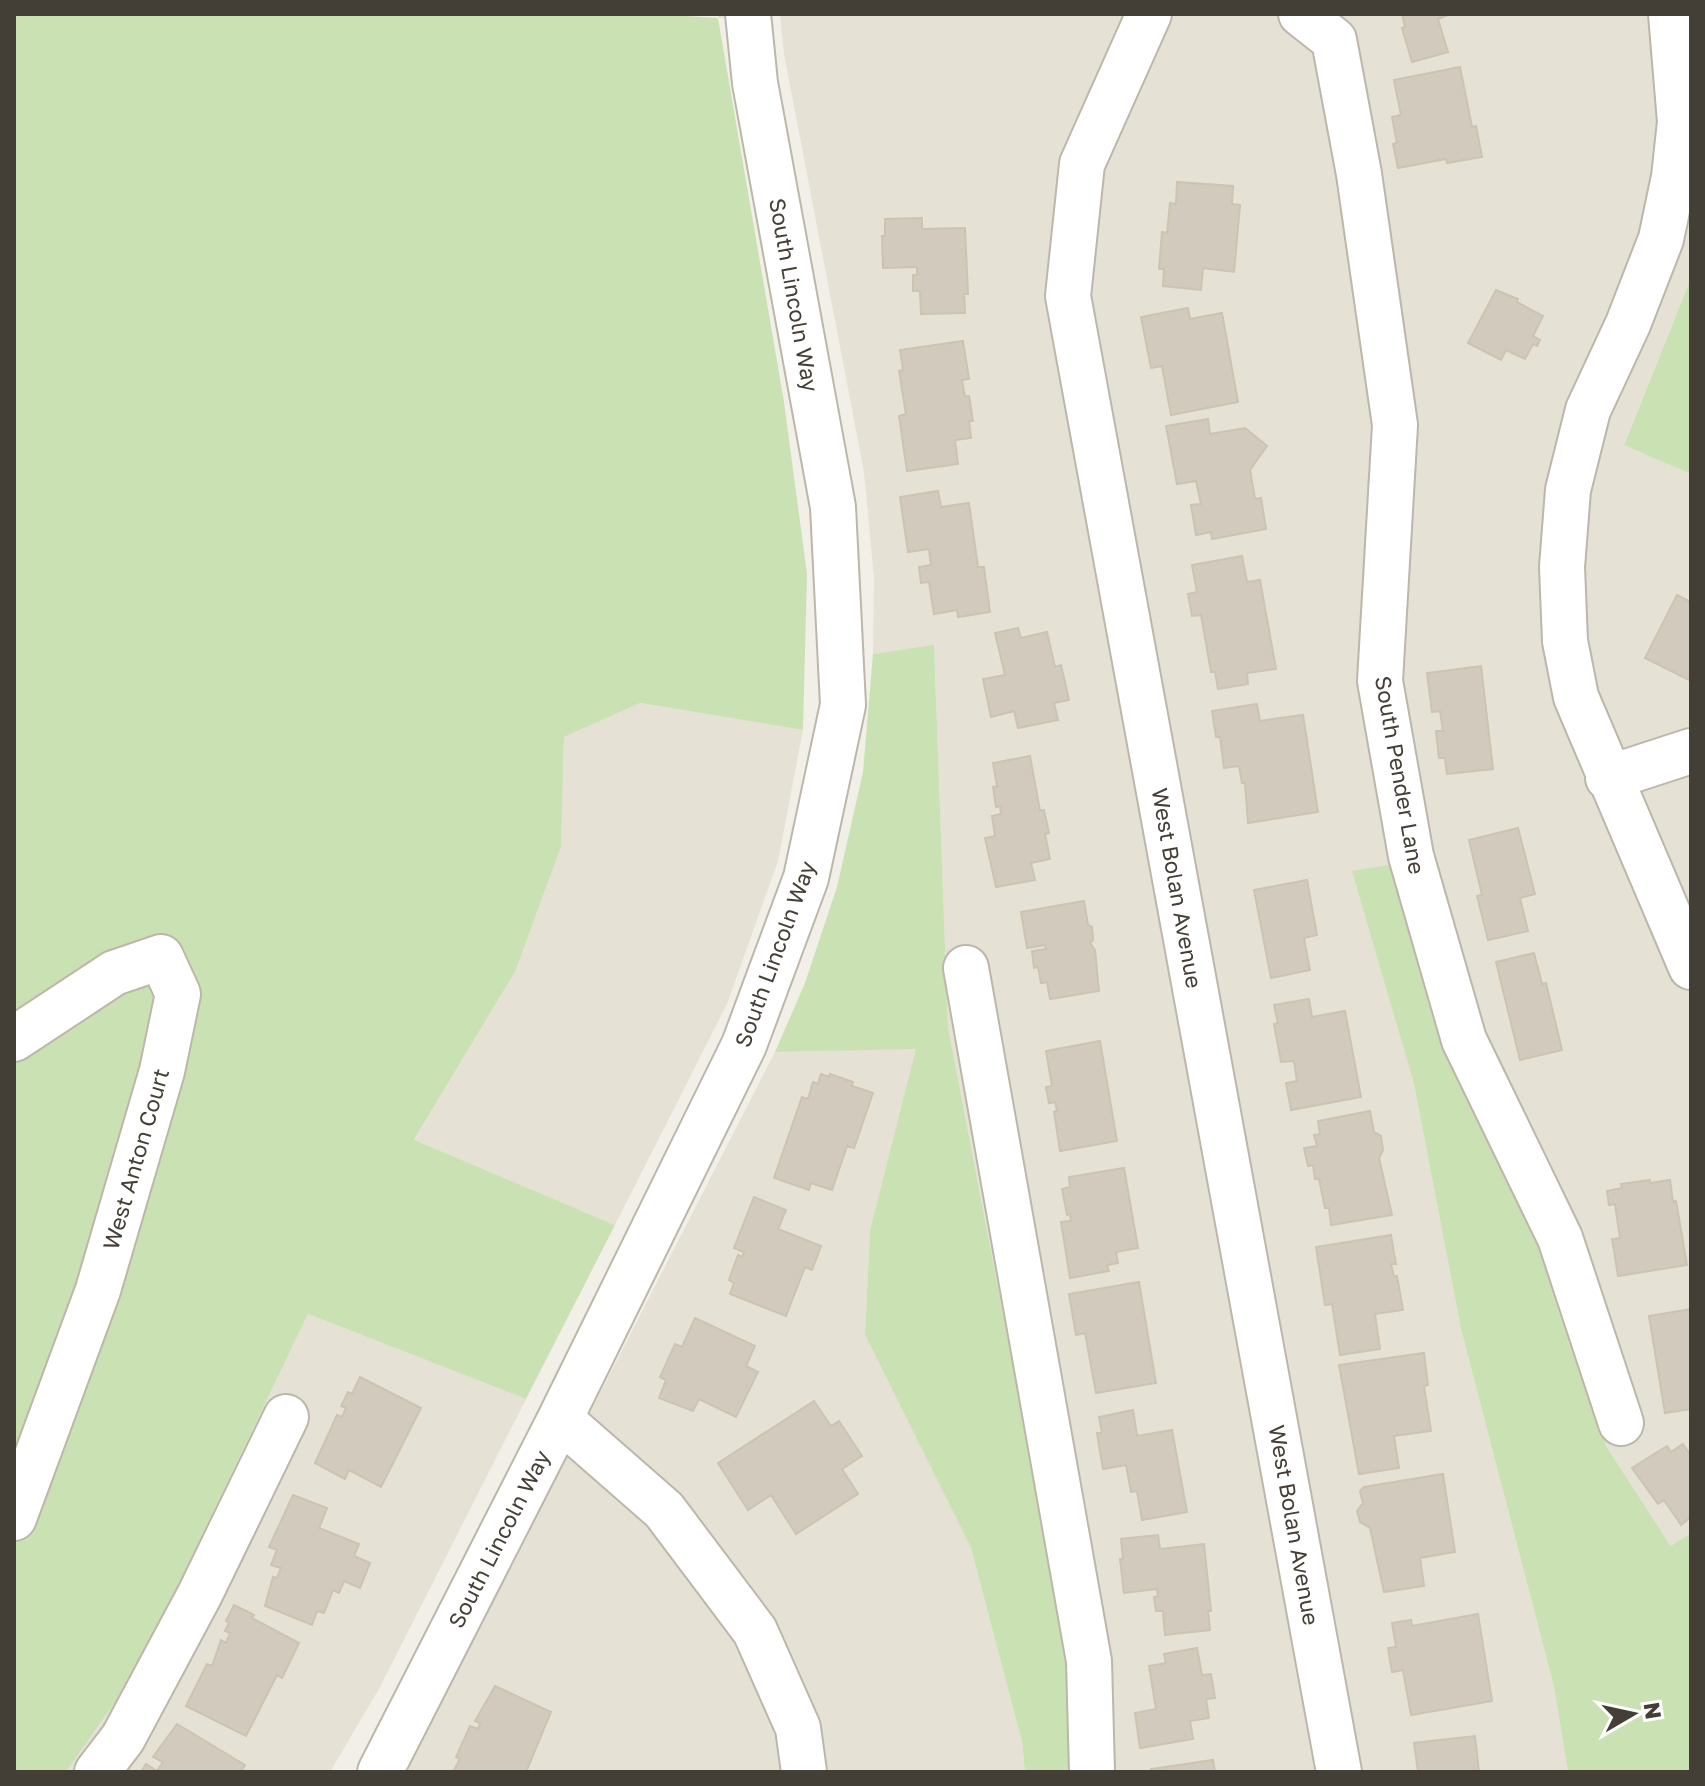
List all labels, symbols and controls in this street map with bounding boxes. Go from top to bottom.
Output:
street label: South Lincoln Way [764,196,825,394]
street label: South Pender Lane [1370,674,1431,876]
street label: West Bolan Avenue [1147,786,1208,990]
street label: South Lincoln Way [728,857,821,1051]
street label: West Anton Court [97,1065,174,1253]
street label: West Bolan Avenue [1264,1423,1325,1627]
street label: South Lincoln Way [442,1445,555,1632]
north arrow [1593,1674,1673,1754]
text: N [1639,1700,1668,1721]

